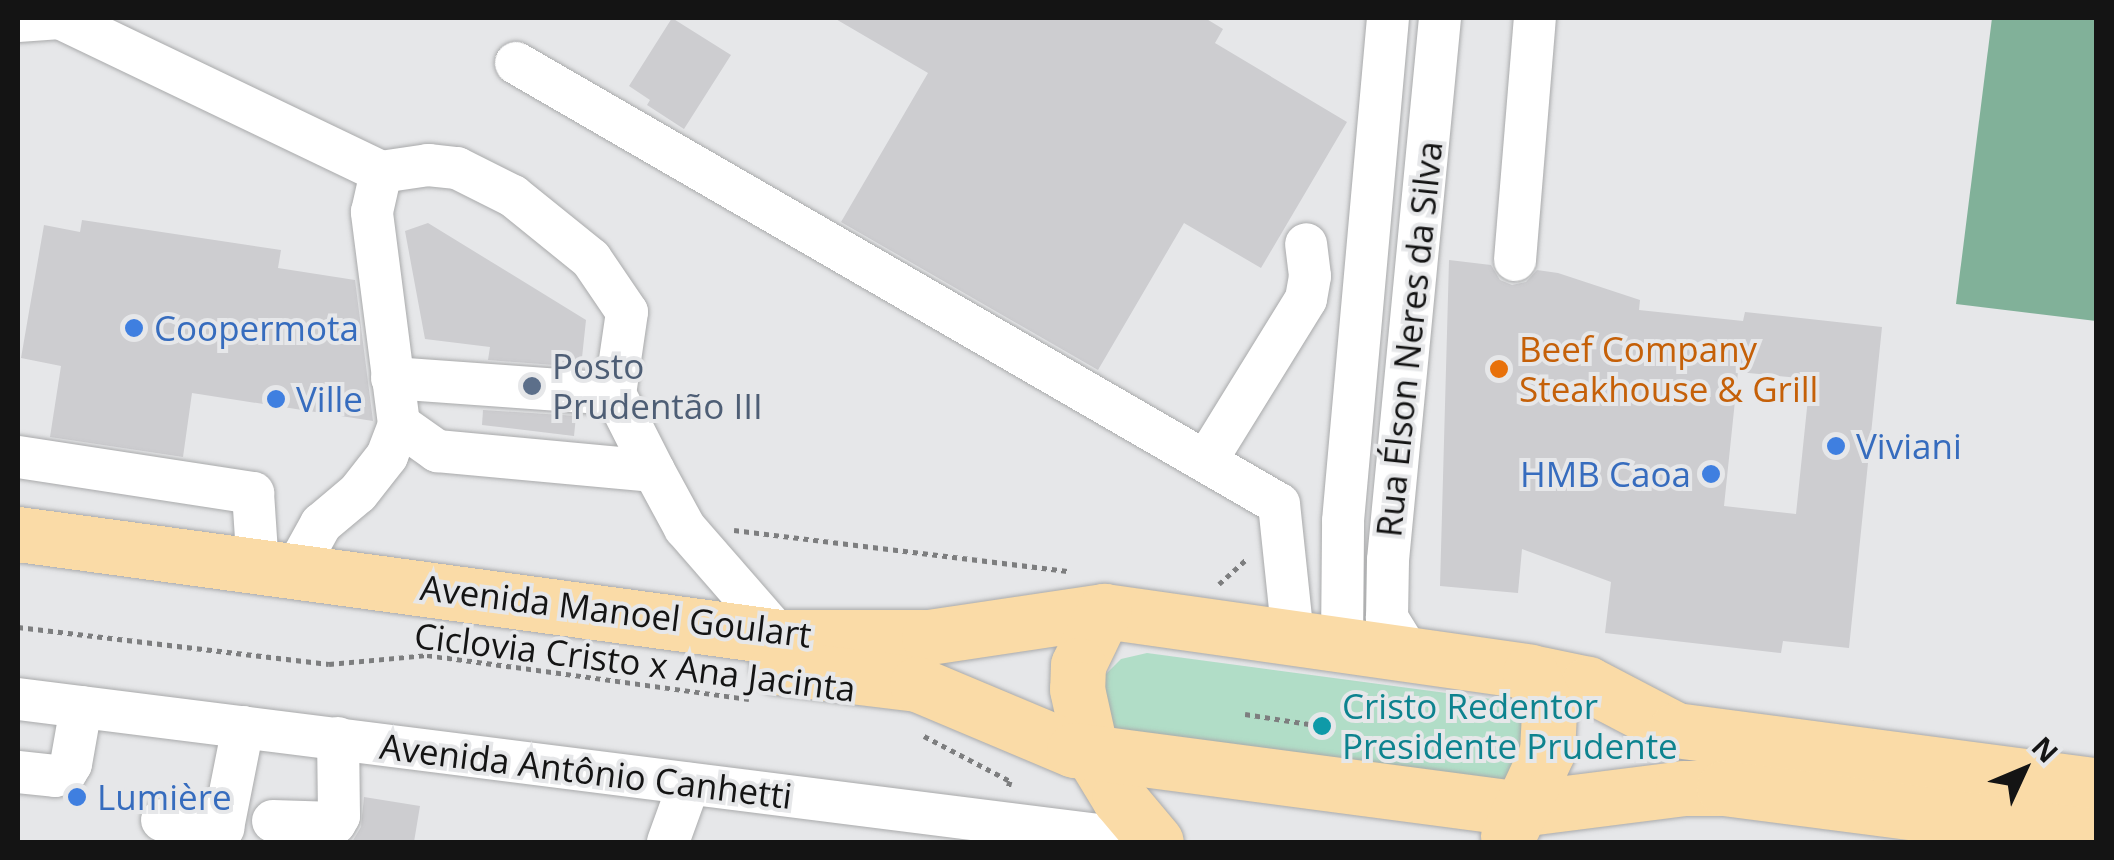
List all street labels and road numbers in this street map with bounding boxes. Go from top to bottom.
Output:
street label: Rua Élson Neres da Silva [1367,139,1451,539]
street label: Avenida Manoel Goulart [418,566,814,656]
street label: Ciclovia Cristo x Ana Jacinta [412,614,858,710]
street label: Avenida Antônio Canhetti [378,725,794,817]

